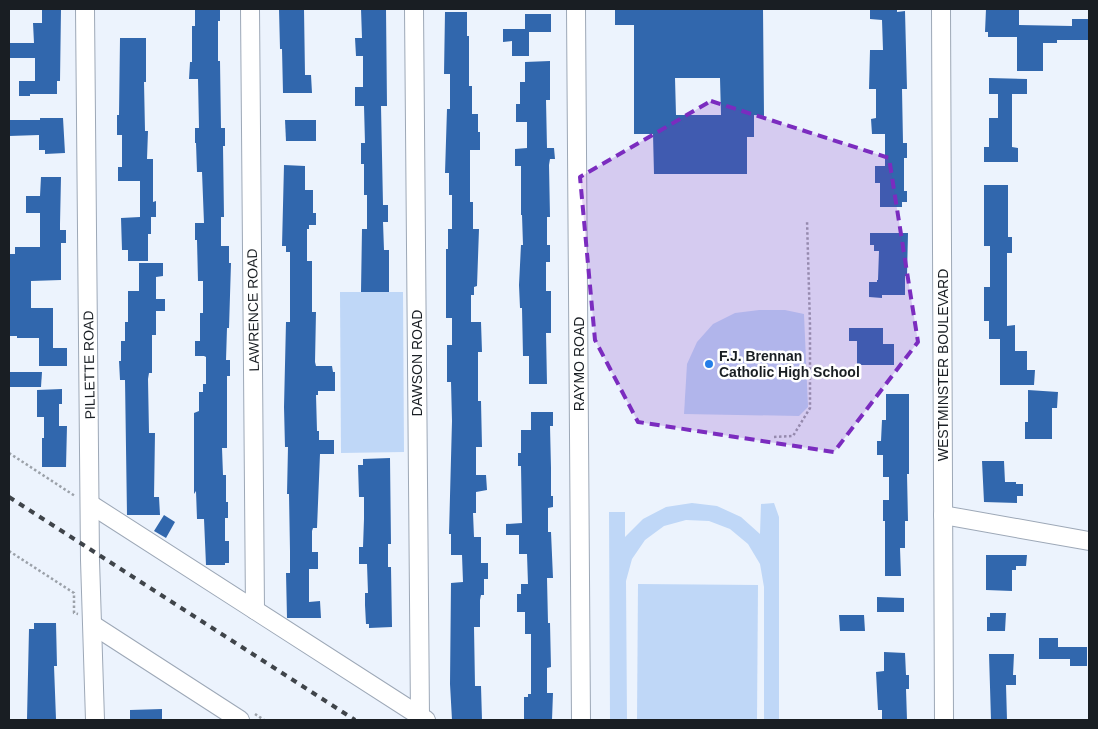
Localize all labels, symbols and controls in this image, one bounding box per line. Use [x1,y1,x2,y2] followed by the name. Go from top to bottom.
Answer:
[244,248,262,372] street label: LAWRENCE ROAD
[935,269,951,461] street label: WESTMINSTER BOULEVARD
[80,310,98,420] street label: PILLETTE ROAD
[409,310,425,416] street label: DAWSON ROAD
[571,317,587,411] street label: RAYMO ROAD
[719,348,860,380] place label: F.J. Brennan Catholic High School
[703,358,715,370] marker: F.J. Brennan Catholic High School

